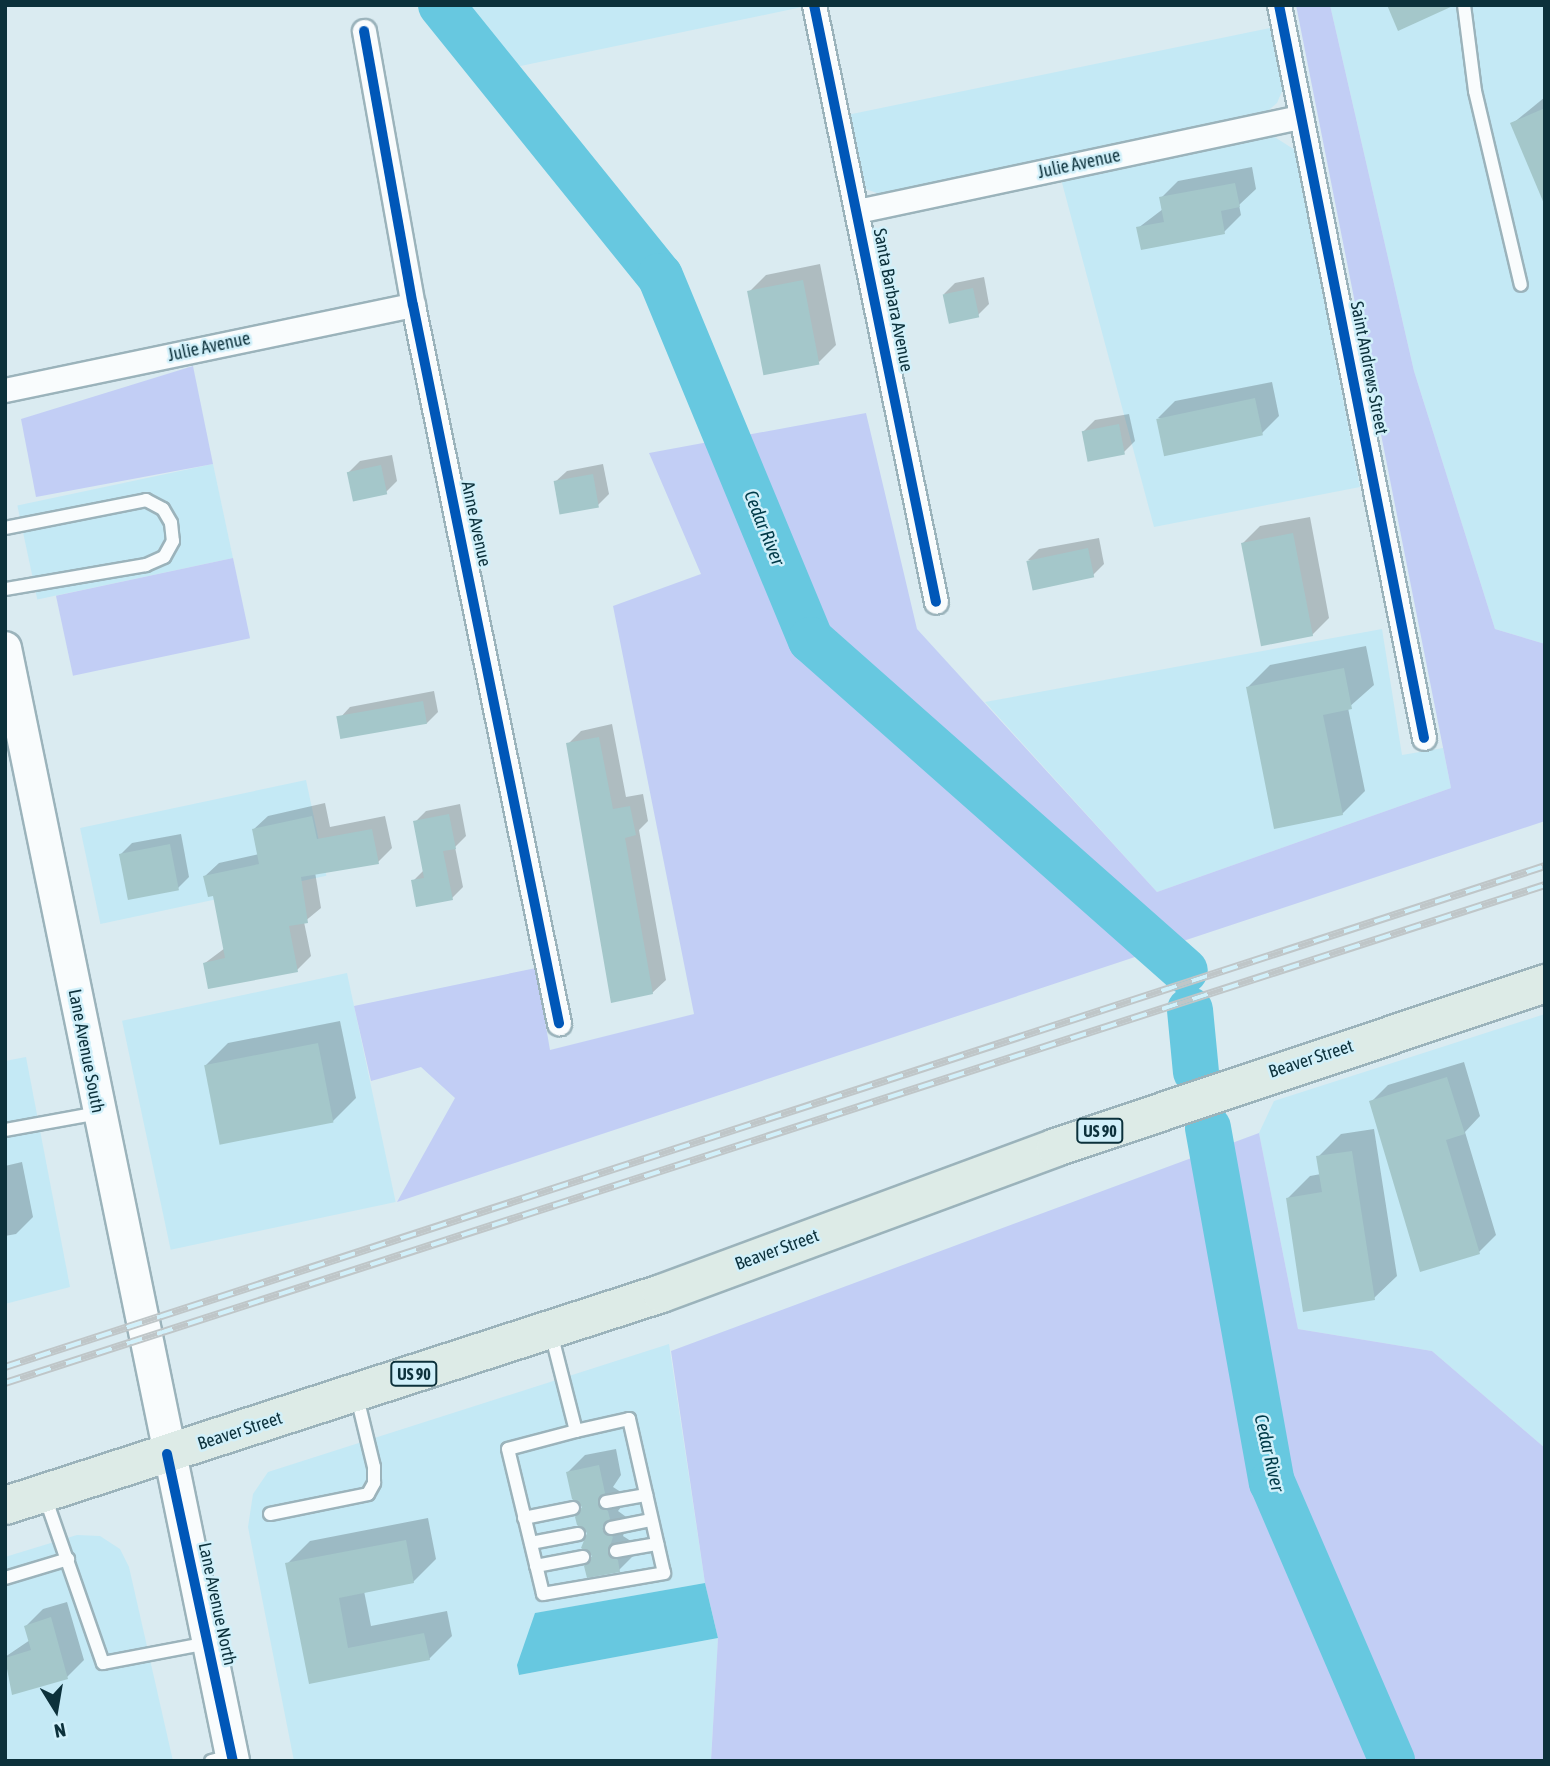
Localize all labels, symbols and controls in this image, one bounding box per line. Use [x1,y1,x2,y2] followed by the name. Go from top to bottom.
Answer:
[1036,145,1122,183] street label: Julie Avenue
[869,227,917,373] street label: Santa Barbara Avenue
[1346,300,1392,436] street label: Saint Andrews Street
[166,328,252,366] street label: Julie Avenue
[456,479,496,569] street label: Anne Avenue
[739,487,789,569] water label: Cedar River
[63,987,109,1115] street label: Lane Avenue South
[1266,1035,1356,1083] street label: Beaver Street
[1076,1119,1124,1144] road number: US 90
[732,1225,822,1275] street label: Beaver Street
[390,1362,438,1386] road number: US 90
[195,1407,285,1455] street label: Beaver Street
[1249,1412,1289,1494] water label: Cedar River
[193,1541,241,1667] street label: Lane Avenue North
[21,1675,91,1745] north arrow
[52,1719,68,1742] text: N

